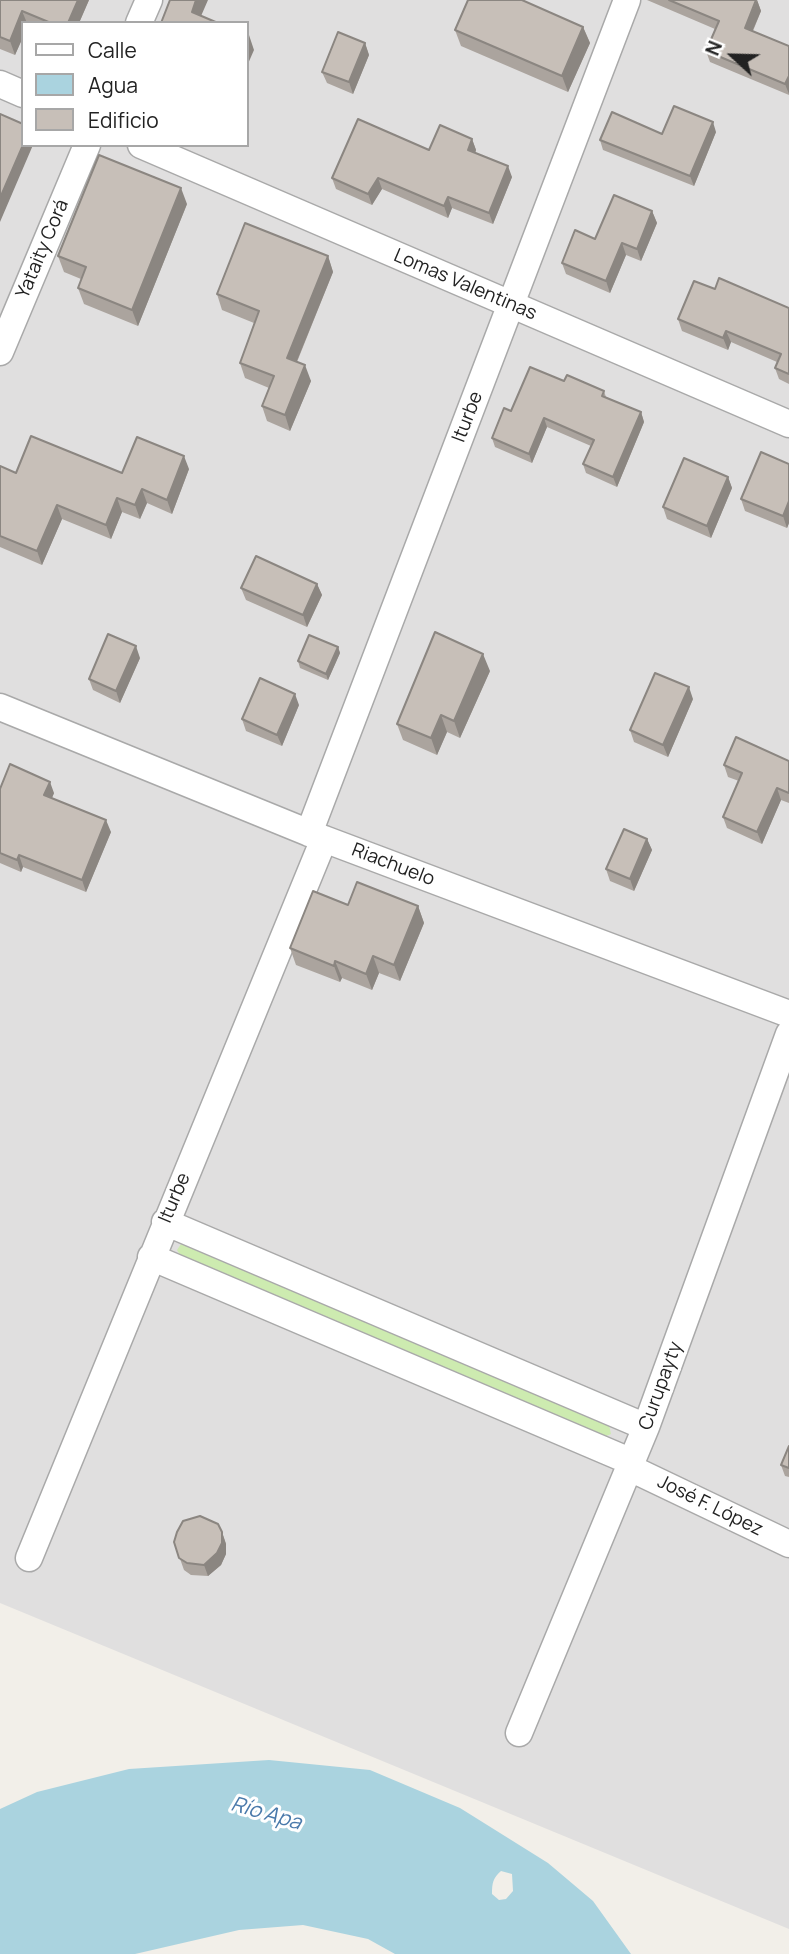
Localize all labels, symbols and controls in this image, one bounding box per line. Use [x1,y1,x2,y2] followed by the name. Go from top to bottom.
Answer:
[21,21,248,147] legend
[698,21,768,91] north arrow
[88,36,137,64] text: Calle
[699,37,728,59] text: N
[88,71,138,99] text: Agua
[88,106,159,134] text: Edificio
[12,196,74,302] street label: Yataity Corá
[390,245,540,325] street label: Lomas Valentinas
[448,388,488,446] street label: Iturbe
[348,839,438,891] street label: Riachuelo
[154,1169,196,1227] street label: Iturbe
[634,1339,688,1433] street label: Curupayty
[654,1471,766,1541] street label: José F. López
[228,1792,304,1836] water label: Río Apa

